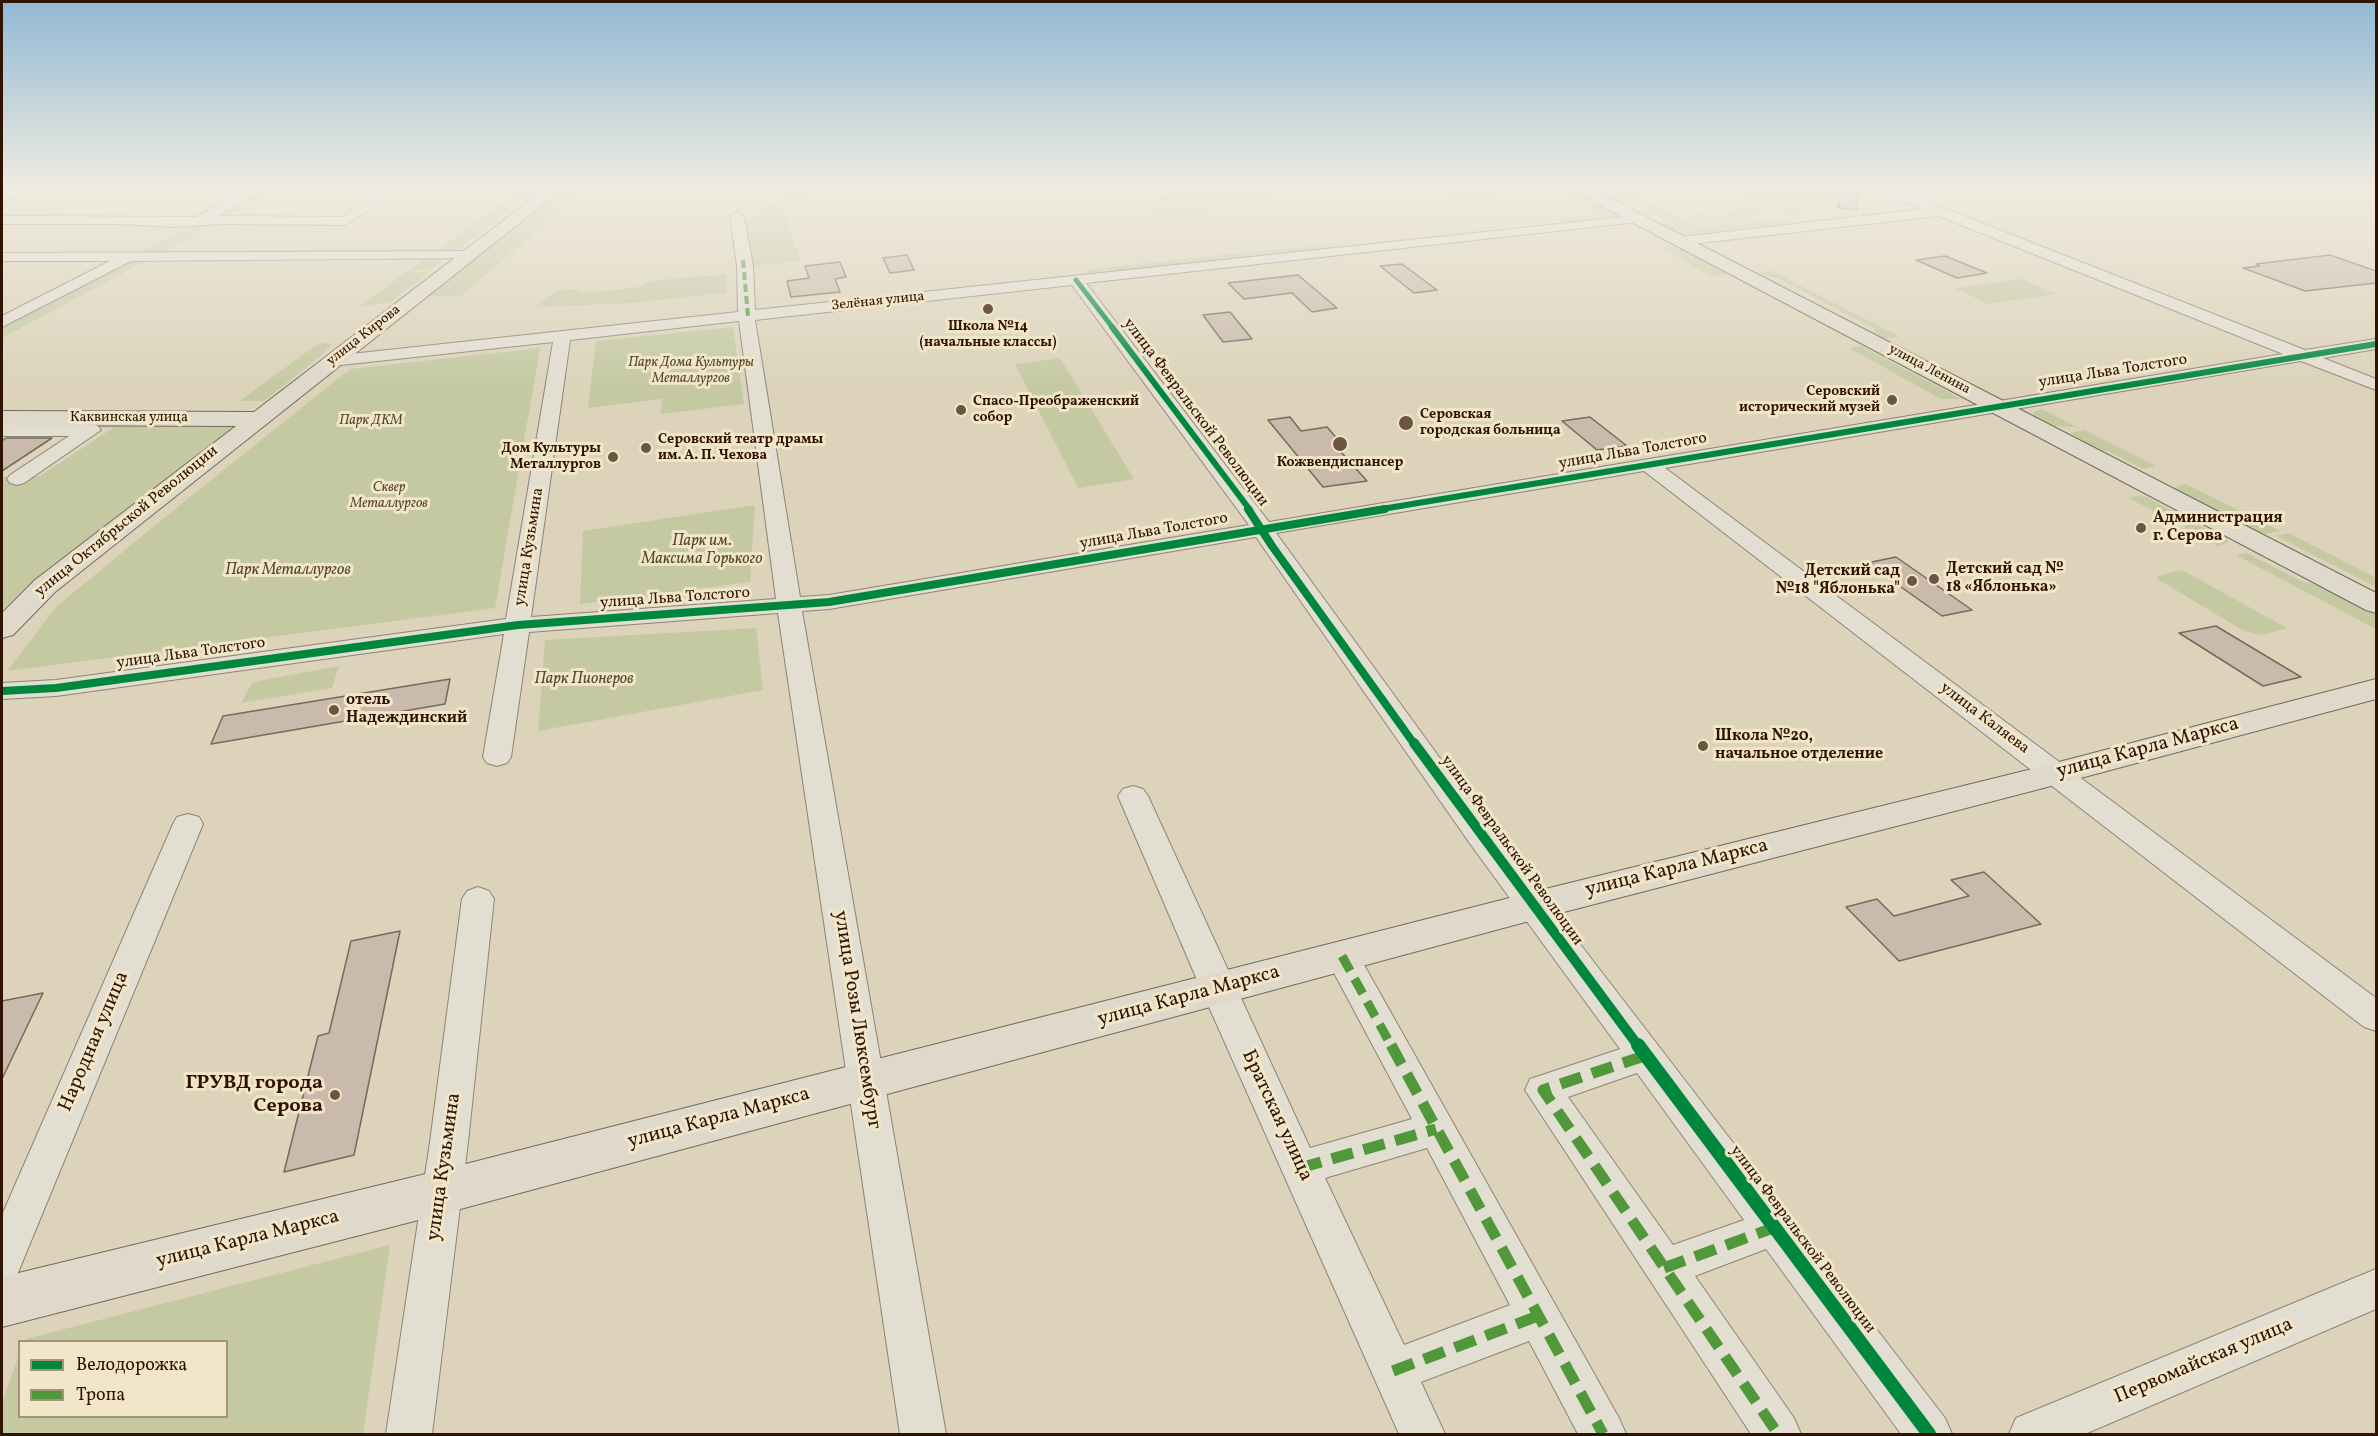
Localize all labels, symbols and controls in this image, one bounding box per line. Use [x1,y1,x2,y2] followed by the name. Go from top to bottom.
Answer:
[831,289,925,315] street label: Зелёная улица
[324,302,404,370] street label: улица Кирова
[981,302,995,316] marker: Школа №14 (начальные классы)
[1118,315,1272,511] street label: улица Февральской Революции
[920,319,1056,352] place label: Школа №14 (начальные классы)
[1885,341,1973,399] street label: улица Ленина
[2037,351,2189,393] street label: улица Льва Толстого
[628,355,754,388] park label: Парк Дома Культуры Металлургов
[1739,384,1880,416] place label: Серовский исторический музей
[1885,393,1899,407] marker: Серовский исторический музей
[973,394,1139,426] place label: Спасо-Преображенский собор
[954,403,968,417] marker: Спасо-Преображенский собор
[1420,407,1561,440] place label: Серовская городская больница
[70,410,188,426] street label: Каквинская улица
[339,413,403,429] park label: Парк ДКМ
[1397,414,1415,432] marker: Серовская городская больница
[1557,430,1709,474] street label: улица Льва Толстого
[658,432,823,464] place label: Серовский театр драмы им. А. П. Чехова
[1331,435,1349,453] marker: Кожвендиспансер
[501,441,601,473] place label: Дом Культуры Металлургов
[639,441,653,455] marker: Серовский театр драмы им. А. П. Чехова
[32,442,222,602] street label: улица Октябрьской Революции
[606,450,620,464] marker: Дом Культуры Металлургов
[1277,455,1403,471] place label: Кожвендиспансер
[350,480,428,512] park label: Сквер Металлургов
[511,486,549,608] street label: улица Кузьмина
[2153,509,2283,547] place label: Администрация г. Серова
[1078,510,1230,554] street label: улица Льва Толстого
[2134,521,2148,535] marker: Администрация г. Серова
[641,532,763,570] park label: Парк им. Максима Горького
[1946,560,2064,598] place label: Детский сад № 18 «Яблонька»
[225,561,351,581] park label: Парк Металлургов
[1776,562,1900,600] place label: Детский сад №18 "Яблонька"
[1927,572,1941,586] marker: Детский сад № 18 «Яблонька»
[1905,574,1919,588] marker: Детский сад №18 "Яблонька"
[599,584,751,614] street label: улица Льва Толстого
[115,634,267,674] street label: улица Льва Толстого
[534,670,634,690] park label: Парк Пионеров
[1935,679,2033,759] street label: улица Каляева
[346,691,467,729] place label: отель Надеждинский
[327,703,341,717] marker: отель Надеждинский
[2054,713,2242,785] street label: улица Карла Маркса
[1715,727,1883,765] place label: Школа №20, начальное отделение
[1696,739,1710,753] marker: Школа №20, начальное отделение
[1436,752,1586,950] street label: улица Февральской Революции
[1583,835,1771,903] street label: улица Карла Маркса
[827,909,885,1131] street label: улица Розы Люксембург
[1095,961,1283,1033] street label: улица Карла Маркса
[55,968,135,1116] street label: Народная улица
[1235,1046,1317,1186] street label: Братская улица
[185,1072,323,1119] place label: ГРУВД города Серова
[625,1083,813,1155] street label: улица Карла Маркса
[328,1088,342,1102] marker: ГРУВД города Серова
[423,1091,467,1243] street label: улица Кузьмина
[1725,1142,1879,1338] street label: улица Февральской Революции
[154,1206,342,1274] street label: улица Карла Маркса
[2111,1313,2297,1411] street label: Первомайская улица
[18,1340,228,1418] legend
[76,1353,187,1378] text: Велодорожка
[76,1383,125,1408] text: Тропа

